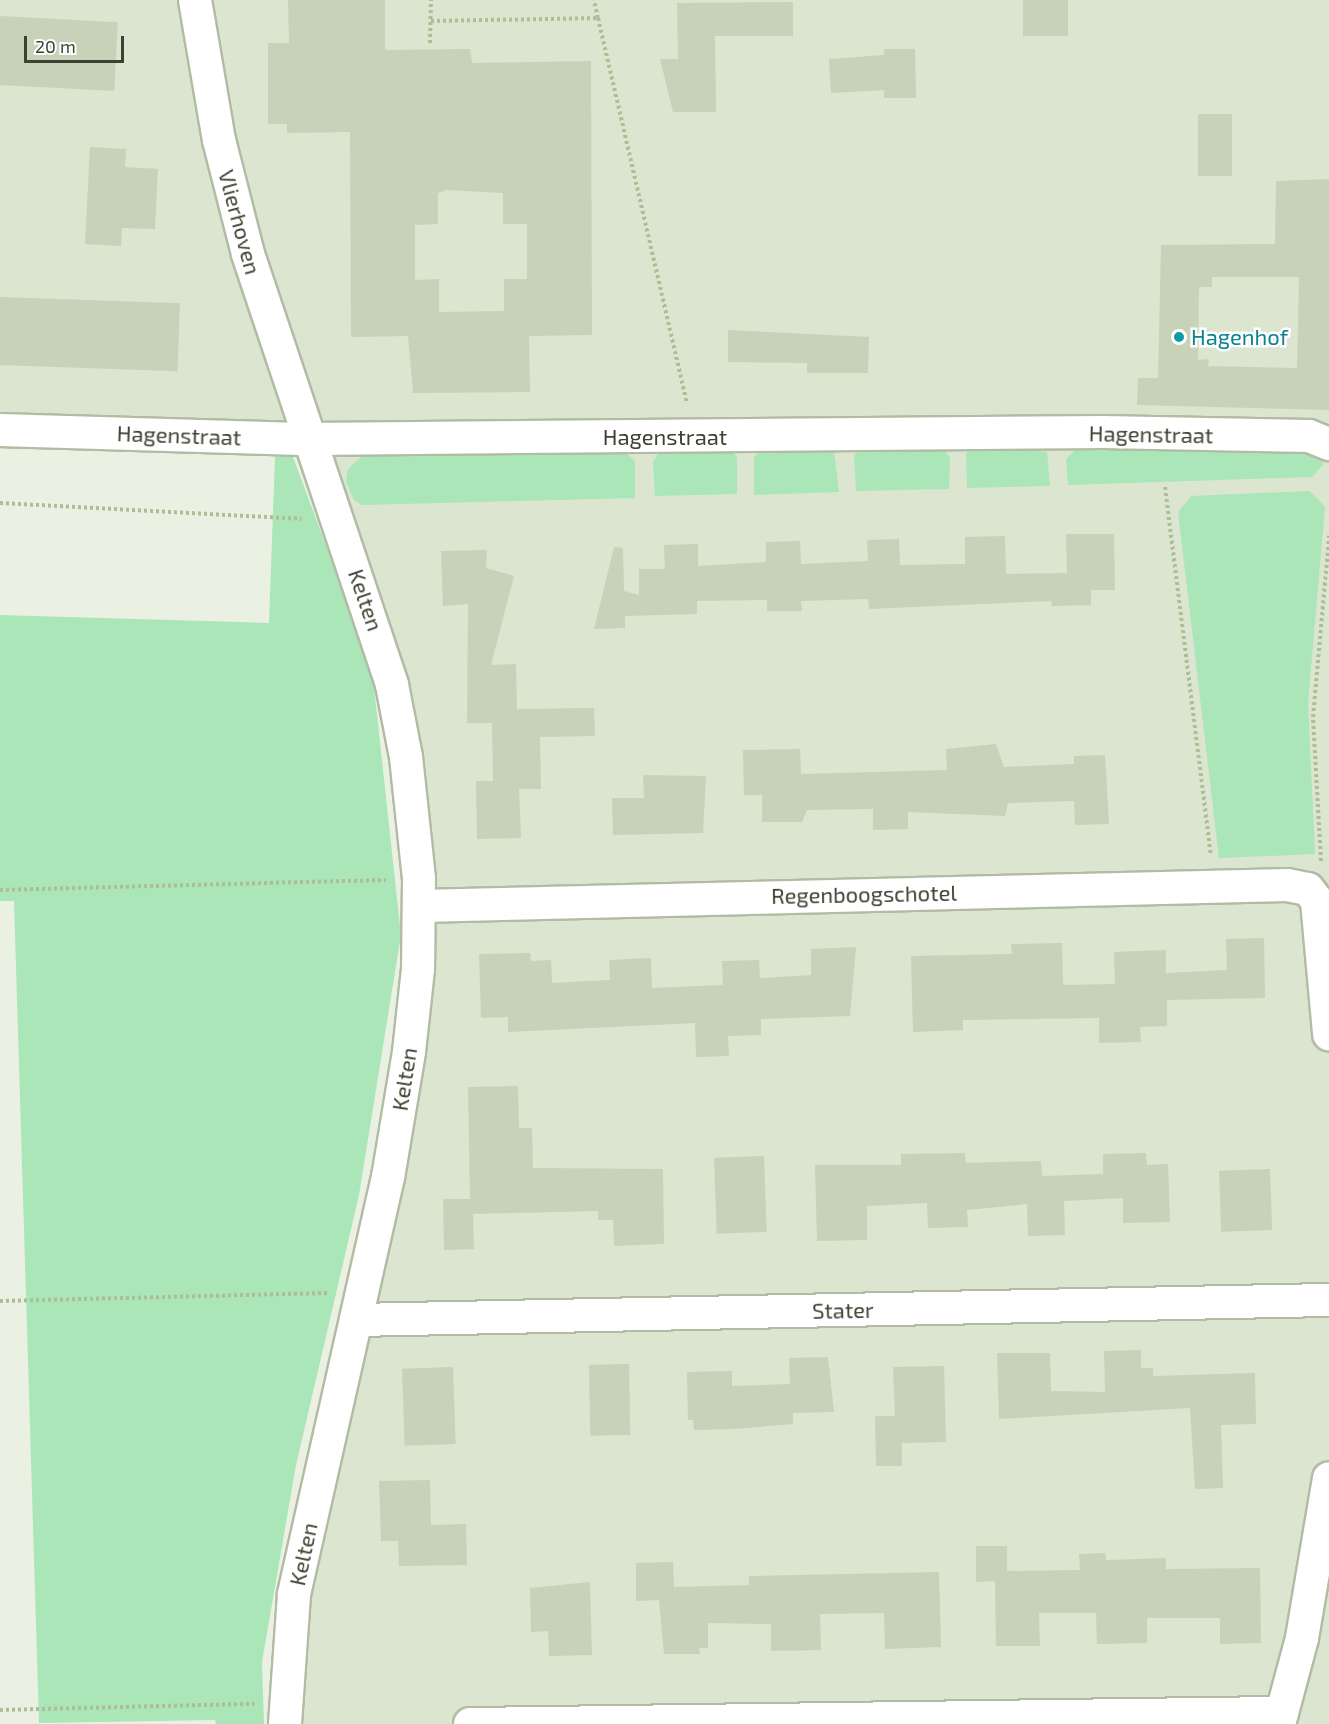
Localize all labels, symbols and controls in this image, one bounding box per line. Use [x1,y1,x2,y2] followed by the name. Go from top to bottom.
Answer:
[27,24,128,62] scale bar
[35,35,76,57] text: 20 m
[213,167,267,277] street label: Vlierhoven
[1191,324,1288,350] place label: Hagenhof
[1172,330,1186,344] marker: Hagenhof
[116,420,242,450] street label: Hagenstraat
[1089,420,1213,448] street label: Hagenstraat
[603,424,727,450] street label: Hagenstraat
[343,565,389,635] street label: Kelten
[771,879,957,909] street label: Regenboogschotel
[386,1045,422,1113] street label: Kelten
[812,1296,874,1324] street label: Stater
[283,1520,323,1588] street label: Kelten

